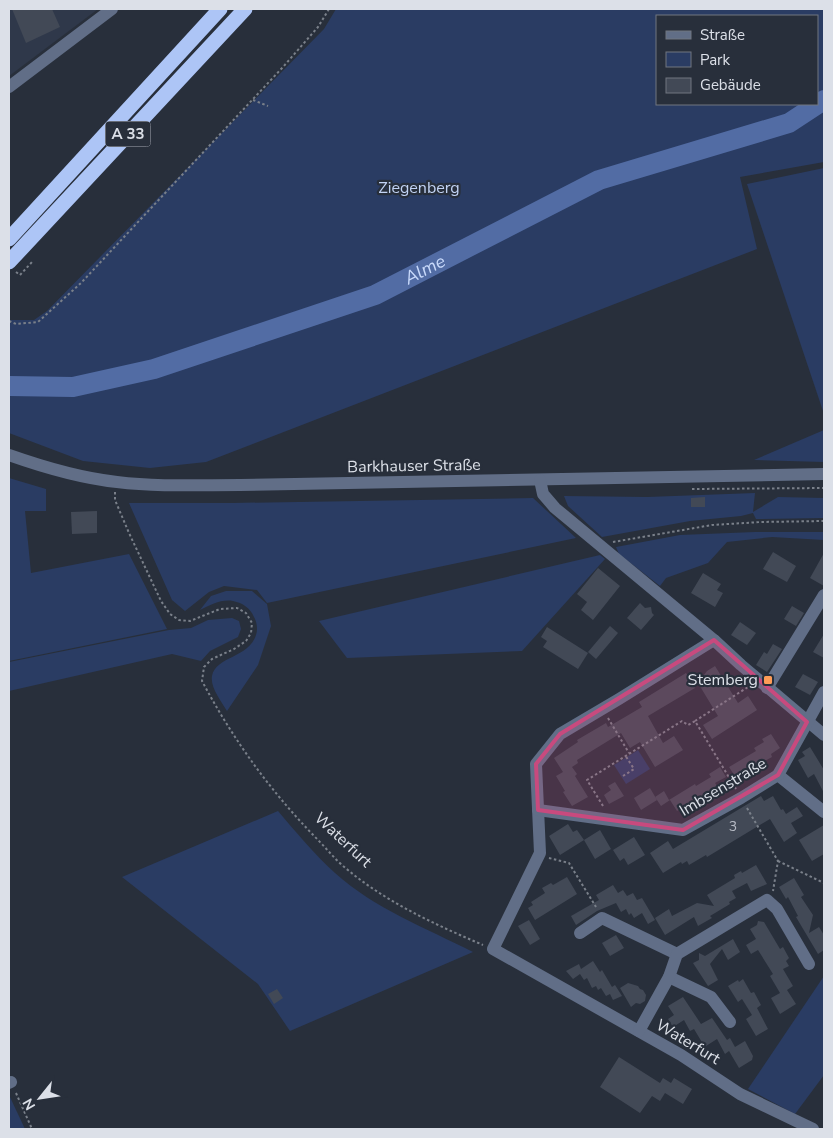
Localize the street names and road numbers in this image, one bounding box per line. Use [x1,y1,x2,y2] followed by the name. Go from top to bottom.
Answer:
[106,122,150,146] road number: A 33
[347,454,481,478] street label: Barkhauser Straße
[675,752,771,822] street label: Imbsenstraße
[309,808,377,873] street label: Waterfurt
[652,1014,725,1070] street label: Waterfurt

